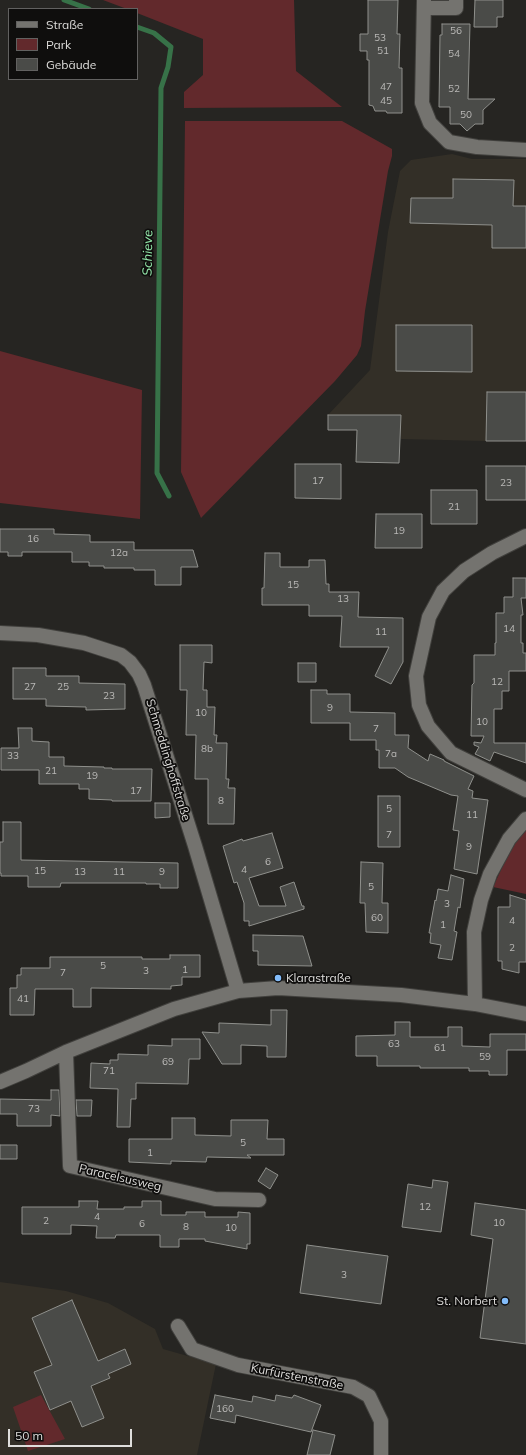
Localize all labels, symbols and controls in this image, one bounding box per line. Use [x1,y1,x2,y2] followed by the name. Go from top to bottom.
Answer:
[8,8,138,80] legend
[46,17,83,32] text: Straße
[450,25,462,37] house number: 56
[374,32,386,44] house number: 53
[46,37,71,52] text: Park
[377,45,389,57] house number: 51
[448,48,460,60] house number: 54
[46,57,96,72] text: Gebäude
[380,81,392,93] house number: 47
[448,83,460,95] house number: 52
[380,95,392,107] house number: 45
[460,109,472,121] house number: 50
[140,230,156,276] water label: Schieve
[312,475,324,487] house number: 17
[500,477,512,489] house number: 23
[448,501,460,513] house number: 21
[393,525,405,537] house number: 19
[27,533,39,545] house number: 16
[110,547,128,559] house number: 12a
[287,579,299,591] house number: 15
[337,593,349,605] house number: 13
[503,623,515,635] house number: 14
[375,626,387,638] house number: 11
[491,676,503,688] house number: 12
[24,681,36,693] house number: 27
[57,681,69,693] house number: 25
[103,690,115,702] house number: 23
[143,697,193,823] street label: Schmeddinghoffstraße
[327,702,333,714] house number: 9
[195,707,207,719] house number: 10
[476,716,488,728] house number: 10
[373,723,379,735] house number: 7
[201,743,213,755] house number: 8b
[385,748,397,760] house number: 7a
[7,750,19,762] house number: 33
[45,765,57,777] house number: 21
[86,770,98,782] house number: 19
[130,785,142,797] house number: 17
[218,795,224,807] house number: 8
[386,803,392,815] house number: 5
[466,809,478,821] house number: 11
[386,829,392,841] house number: 7
[466,841,472,853] house number: 9
[265,856,271,868] house number: 6
[241,864,247,876] house number: 4
[34,865,46,877] house number: 15
[74,866,86,878] house number: 13
[113,866,125,878] house number: 11
[159,866,165,878] house number: 9
[368,881,374,893] house number: 5
[444,898,450,910] house number: 3
[371,912,383,924] house number: 60
[509,915,515,927] house number: 4
[440,919,446,931] house number: 1
[509,942,515,954] house number: 2
[100,960,106,972] house number: 5
[182,964,188,976] house number: 1
[143,965,149,977] house number: 3
[60,967,66,979] house number: 7
[286,971,351,985] place label: Klarastraße
[273,973,283,983] marker: Klarastraße
[17,993,29,1005] house number: 41
[388,1038,400,1050] house number: 63
[434,1042,446,1054] house number: 61
[479,1051,491,1063] house number: 59
[162,1056,174,1068] house number: 69
[103,1065,115,1077] house number: 71
[28,1103,40,1115] house number: 73
[240,1137,246,1149] house number: 5
[147,1147,153,1159] house number: 1
[77,1162,163,1194] street label: Paracelsusweg
[419,1201,431,1213] house number: 12
[94,1211,100,1223] house number: 4
[43,1215,49,1227] house number: 2
[493,1217,505,1229] house number: 10
[139,1218,145,1230] house number: 6
[183,1221,189,1233] house number: 8
[225,1222,237,1234] house number: 10
[341,1269,347,1281] house number: 3
[437,1294,497,1308] place label: St. Norbert
[500,1296,510,1306] marker: St. Norbert
[250,1361,344,1393] street label: Kurfürstenstraße
[216,1403,234,1415] house number: 160
[10,1421,134,1447] scale bar
[15,1428,43,1443] text: 50 m

